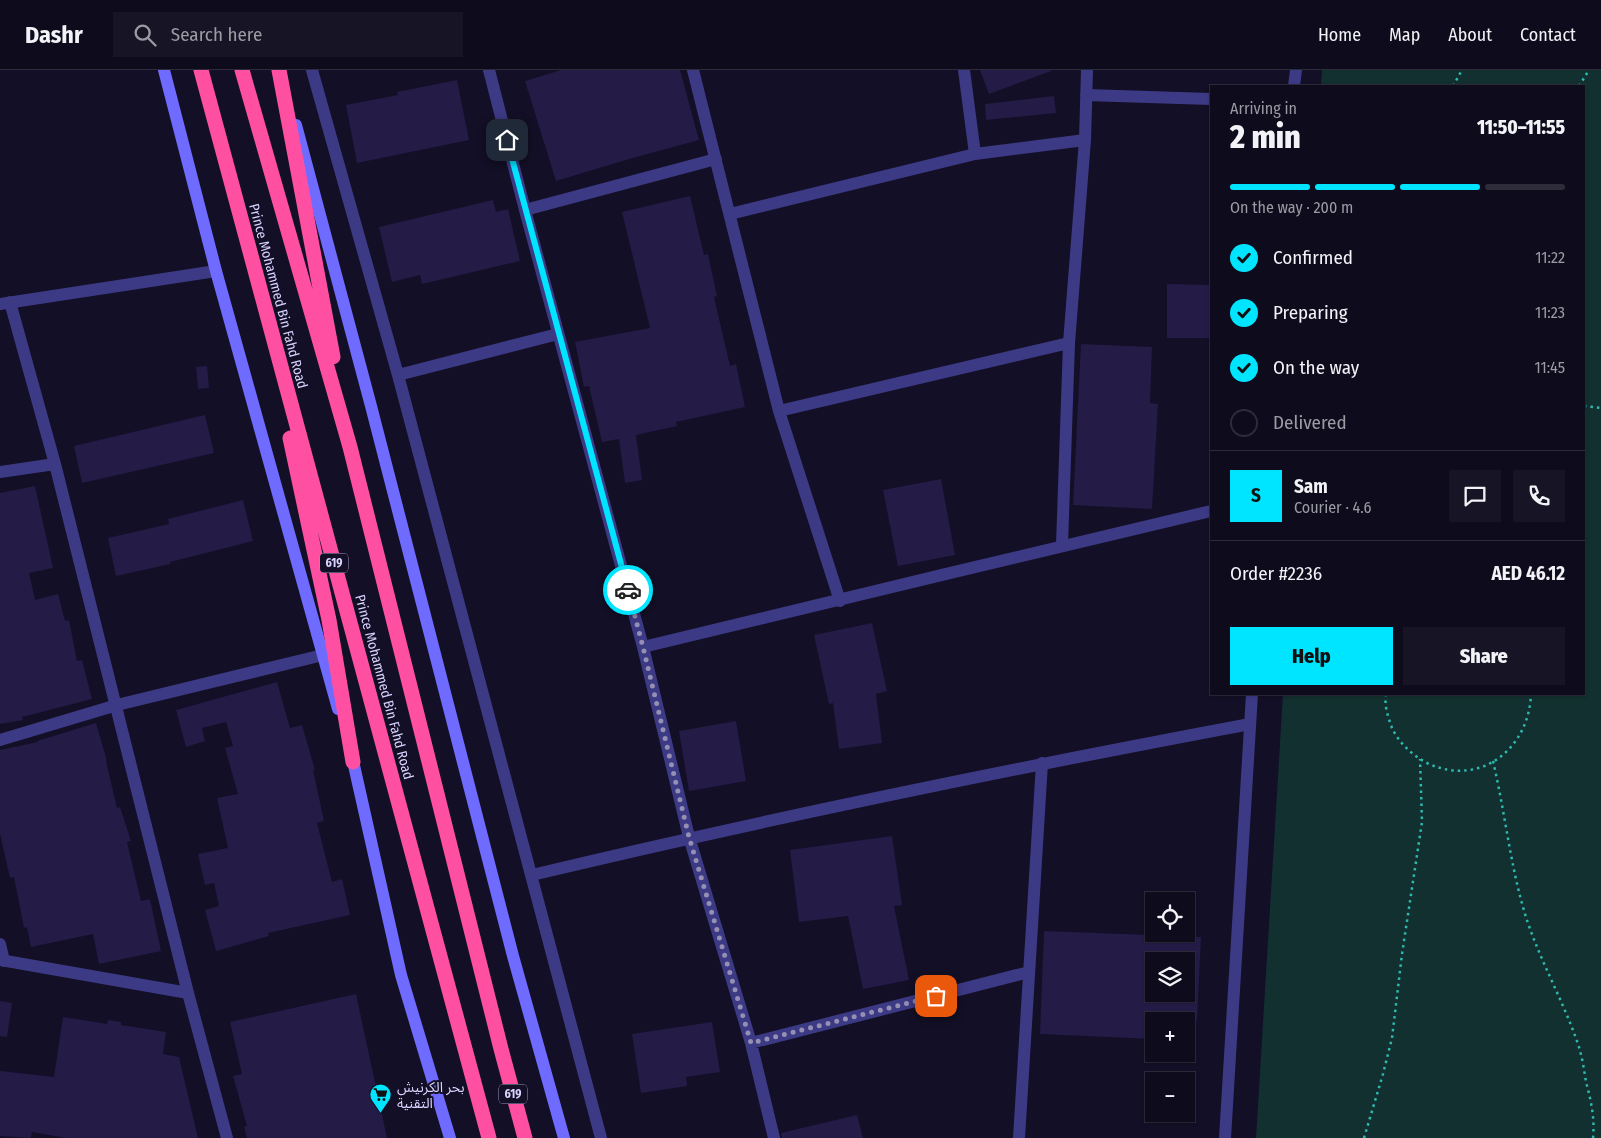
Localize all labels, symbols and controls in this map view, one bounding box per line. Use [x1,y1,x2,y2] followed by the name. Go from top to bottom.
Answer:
[113,12,463,57] search box
[25,21,83,49] text: Dashr
[131,21,159,49] icon: search
[171,23,262,46] text: Search here
[1318,24,1361,46] text: Home
[1389,24,1420,46] text: Map
[1448,24,1492,46] text: About
[1520,24,1576,46] text: Contact
[1230,99,1297,118] text: Arriving in
[1477,116,1565,139] text: 11:50–11:55
[1230,118,1301,156] text: 2 min
[486,119,528,161] pin
[493,126,521,154] icon: home
[1230,198,1353,217] text: On the way · 200 m
[245,202,311,390] street label: Prince Mohammed Bin Fahd Road
[1230,244,1258,272] icon: check
[1273,246,1353,269] text: Confirmed
[1535,248,1565,267] text: 11:22
[1230,299,1258,327] icon: check
[1273,301,1348,324] text: Preparing
[1535,303,1565,322] text: 11:23
[1230,354,1258,382] icon: check
[1273,356,1359,379] text: On the way
[1535,358,1565,377] text: 11:45
[1273,411,1347,434] text: Delivered
[1449,470,1501,522] button: chat
[1513,470,1565,522] button: phone
[1294,475,1328,498] text: Sam
[1251,484,1261,507] text: S
[1294,498,1372,517] text: Courier · 4.6
[320,553,348,572] road number: 619
[1230,562,1322,585] text: Order #2236
[1491,562,1565,585] text: AED 46.12
[603,565,653,615] courier
[614,576,642,604] icon: car
[351,593,417,781] street label: Prince Mohammed Bin Fahd Road
[1230,627,1393,685] button: Help
[1403,627,1565,685] button: Share
[1145,892,1195,1122] map controls
[1145,892,1195,942] button: locate
[1145,952,1195,1002] button: layers
[915,975,957,1017] pin
[922,982,950,1010] icon: bag
[1145,1012,1195,1062] button: +
[1145,1072,1195,1122] button: −
[397,1079,465,1112] place label: بحر الكرنيش التقنية
[369,1083,393,1114] supermarket icon: بحر الكرنيش التقنية
[499,1084,527,1104] road number: 619

